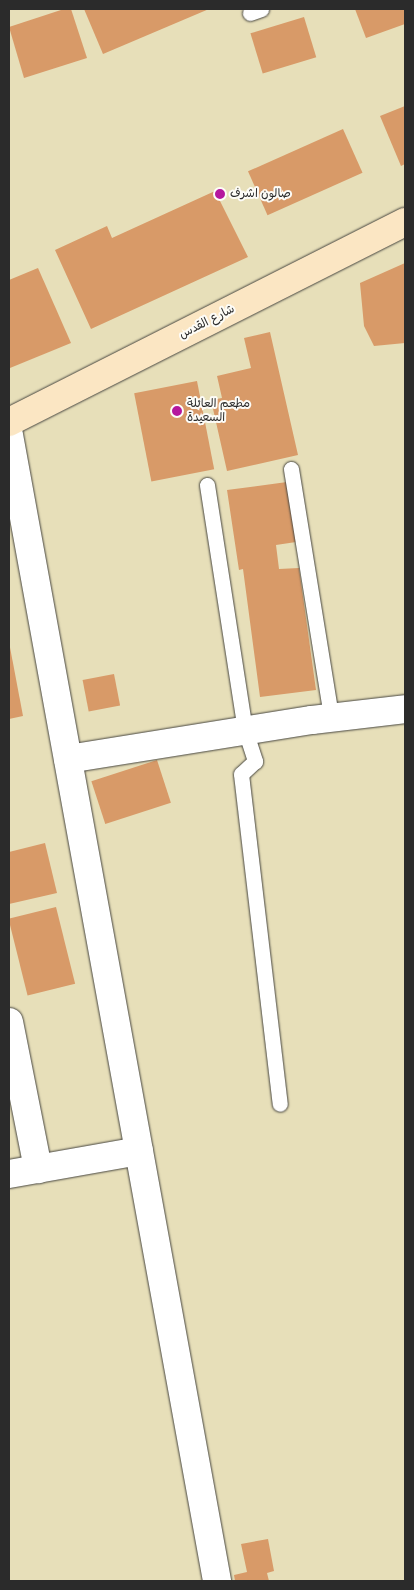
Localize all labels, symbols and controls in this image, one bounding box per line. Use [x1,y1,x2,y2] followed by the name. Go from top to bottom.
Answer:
[230,187,291,201] place label: صالون اشرف
[214,188,226,200] marker: صالون اشرف
[177,302,237,342] street label: شارع القدس
[187,397,250,425] place label: مطعم العائلة السعيدة
[171,405,183,417] marker: مطعم العائلة السعيدة

